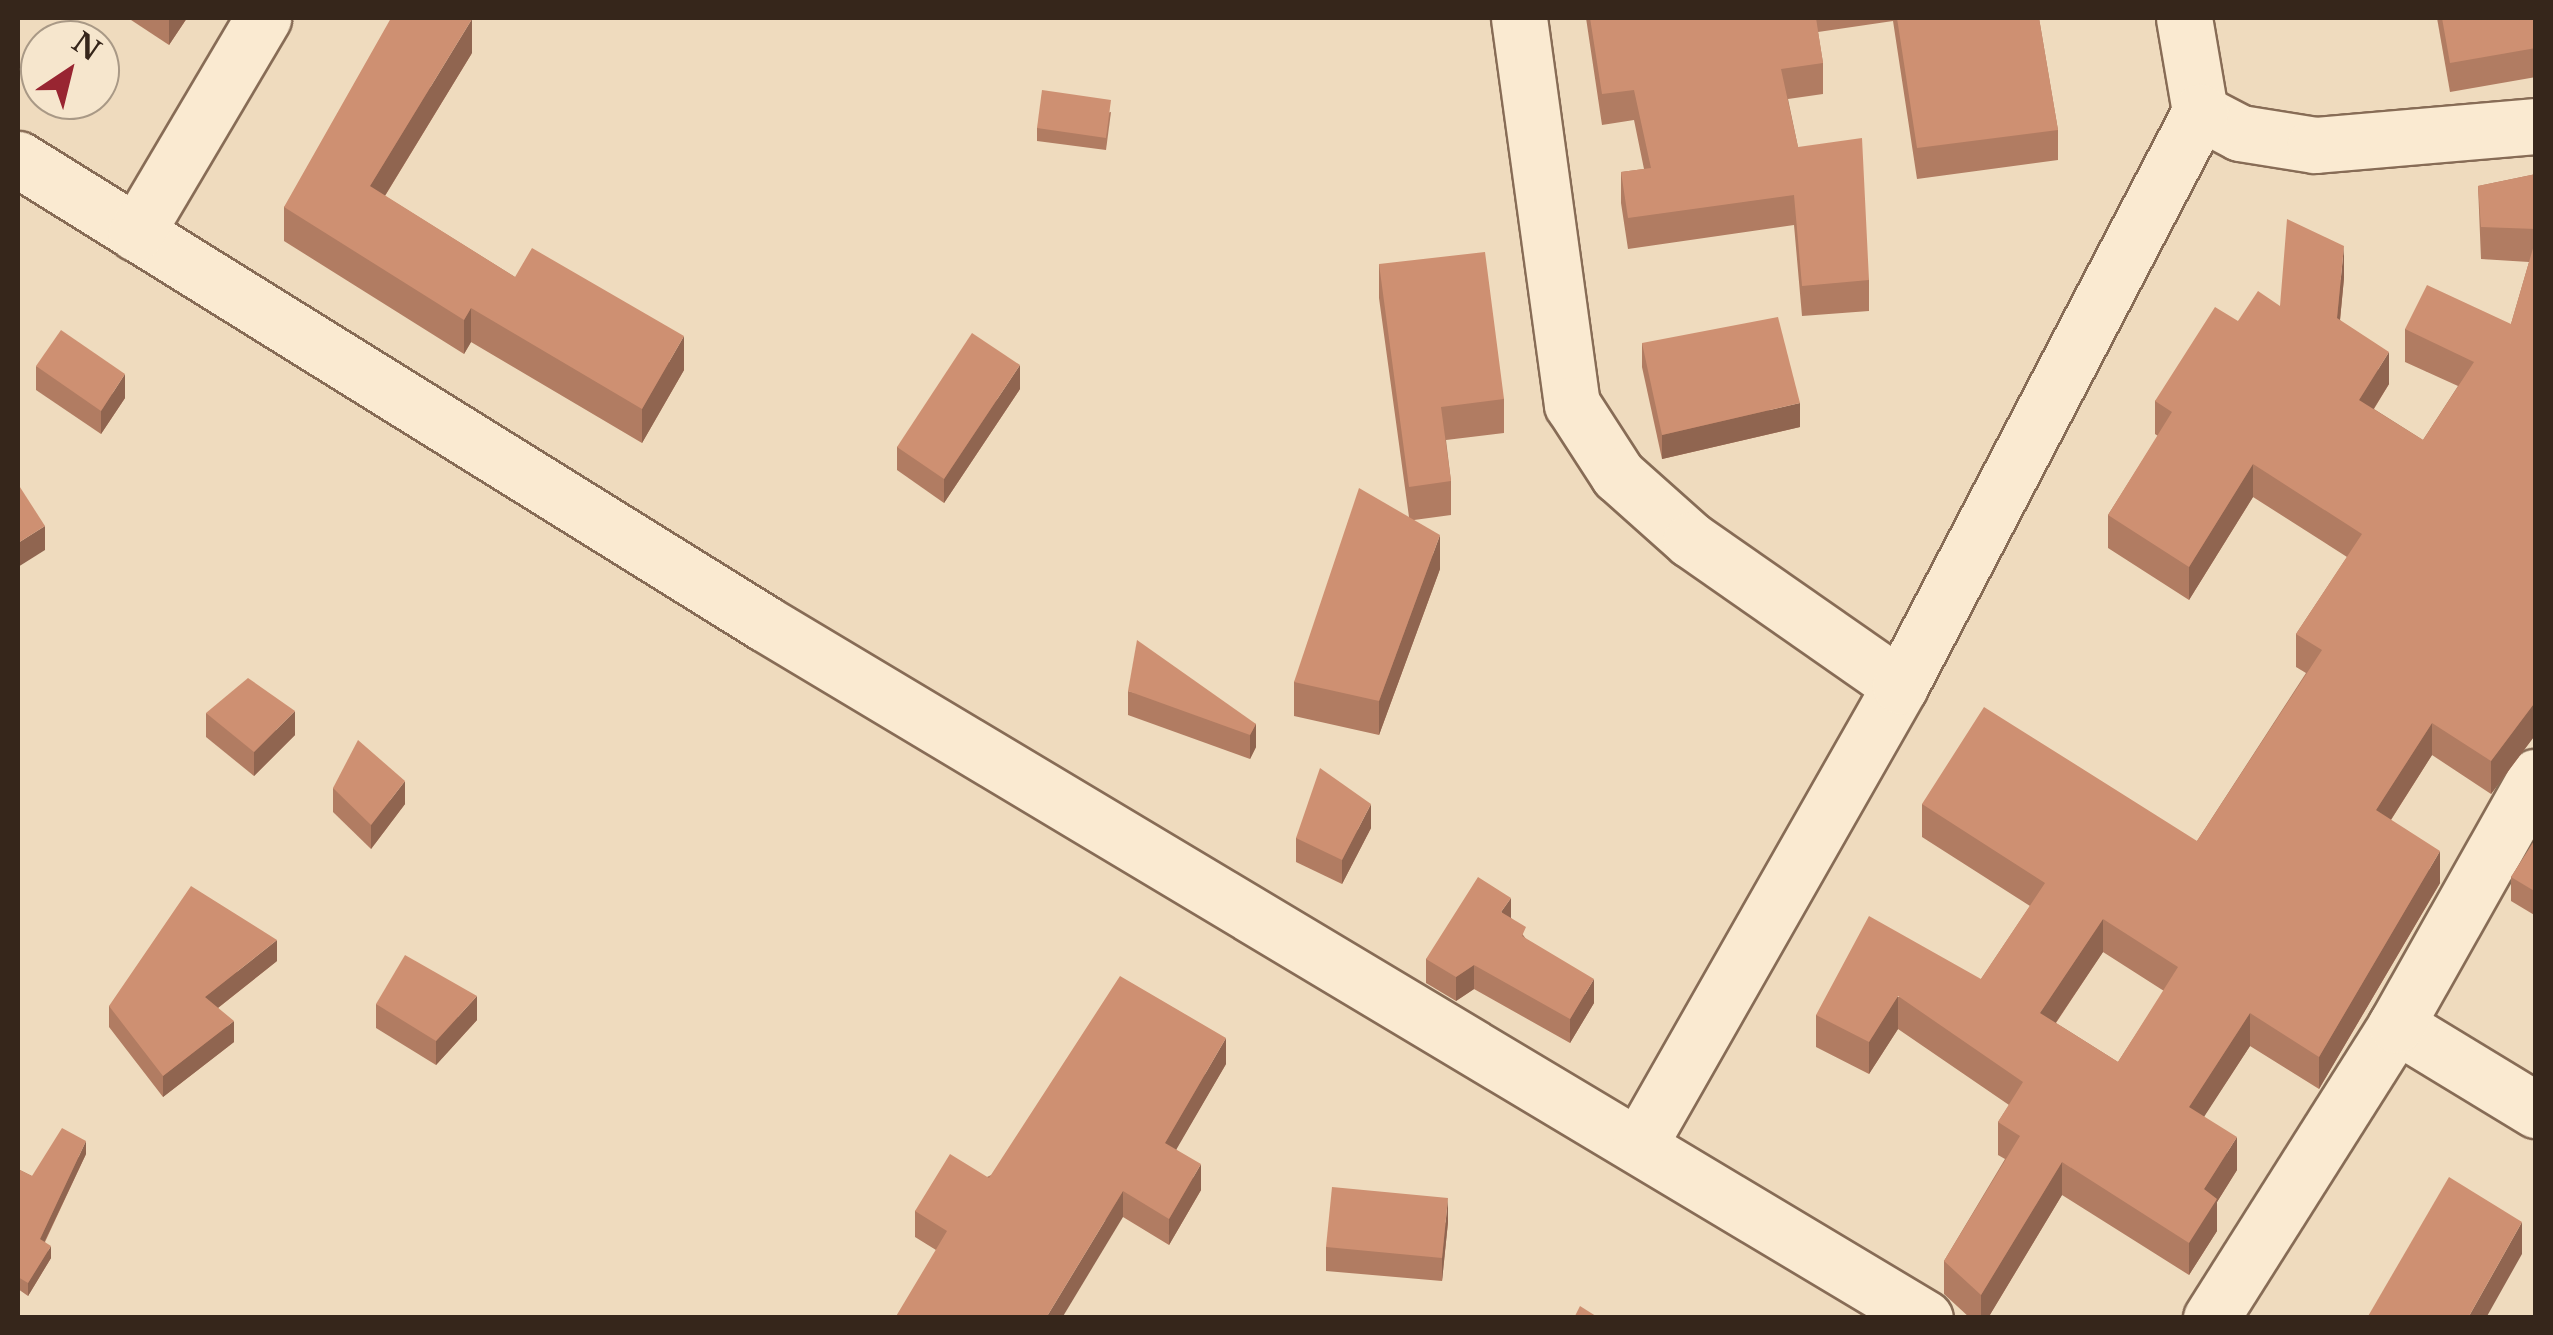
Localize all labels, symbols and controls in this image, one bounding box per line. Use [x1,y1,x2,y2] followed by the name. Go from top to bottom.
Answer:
[20,20,120,120] north arrow
[66,25,107,69] text: N

